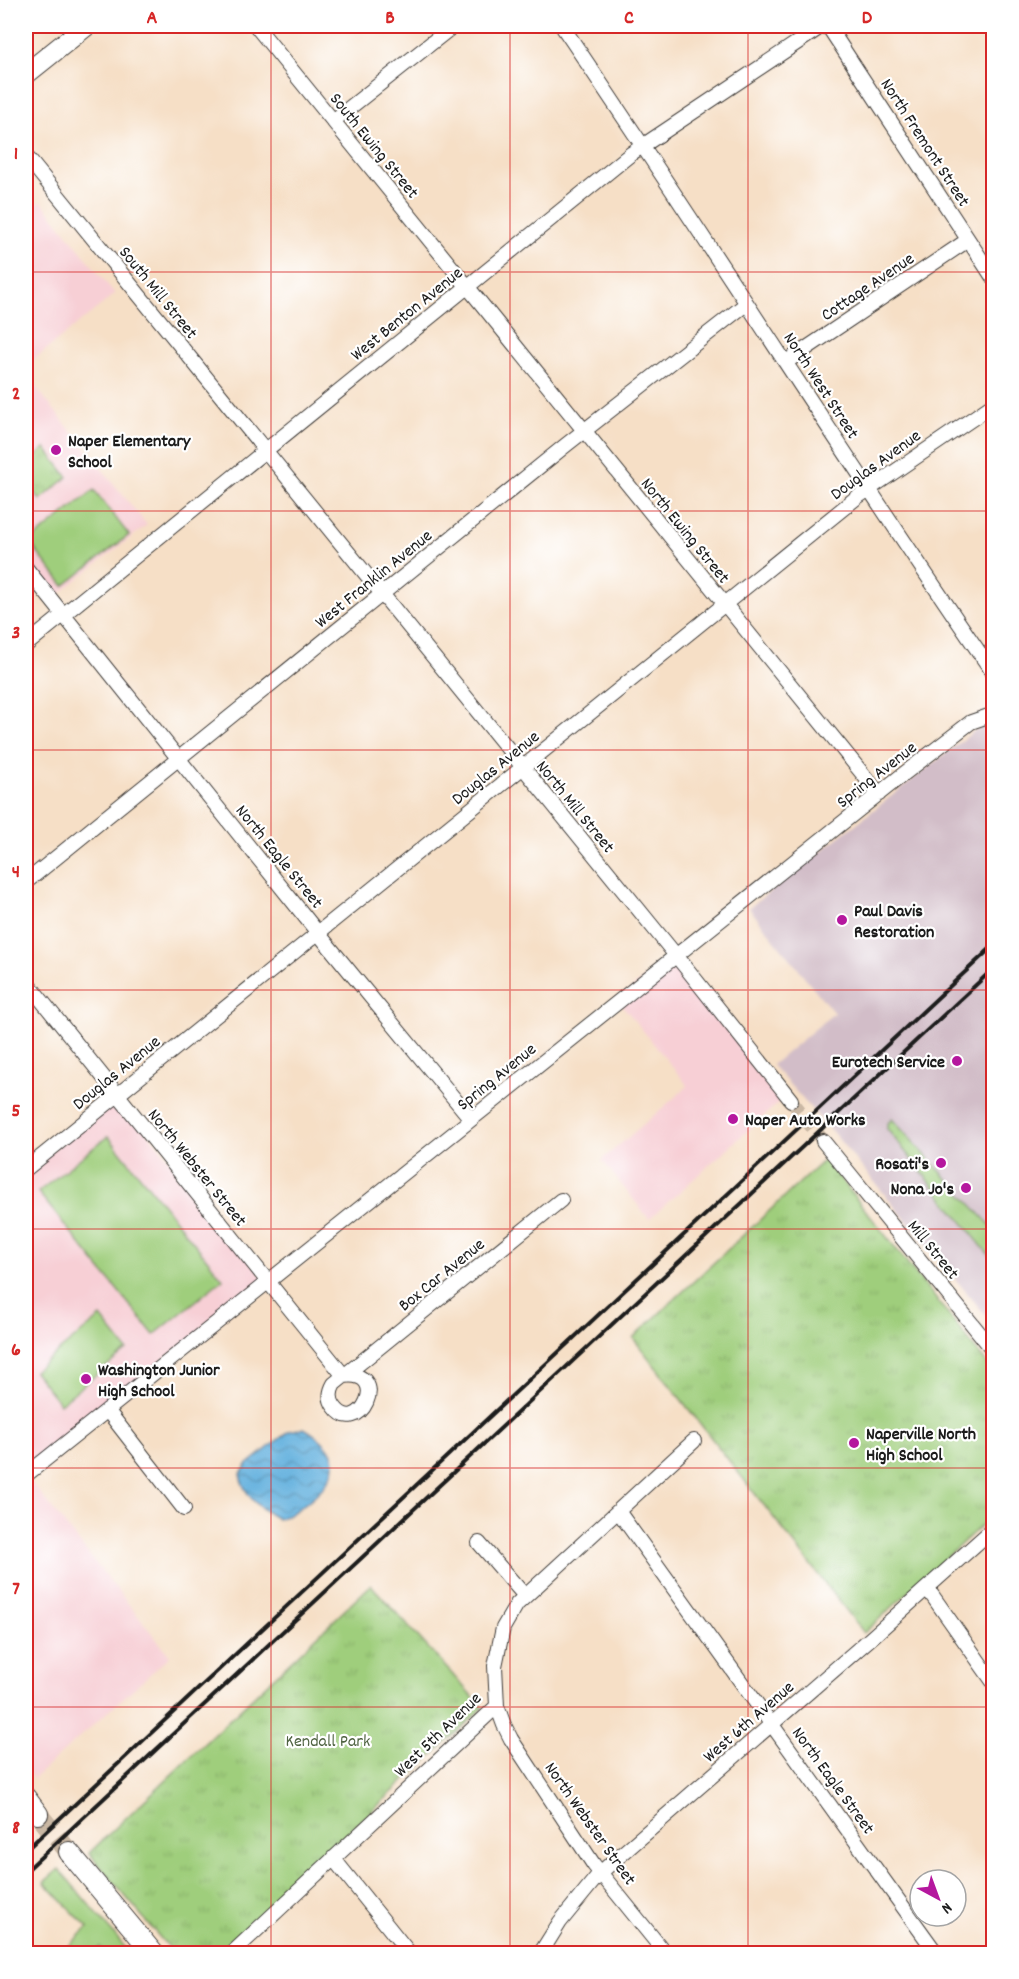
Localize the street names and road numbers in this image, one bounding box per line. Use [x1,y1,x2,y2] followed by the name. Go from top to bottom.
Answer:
[873,74,975,213] street label: North Fremont Street
[322,88,424,205] street label: South Ewing Street
[112,242,203,346] street label: South Mill Street
[817,248,920,329] street label: Cottage Avenue
[346,262,469,368] street label: West Benton Avenue
[776,328,864,445] street label: North West Street
[826,425,927,507] street label: Douglas Avenue
[634,473,735,590] street label: North Ewing Street
[310,525,439,635] street label: West Franklin Avenue
[447,726,546,812] street label: Douglas Avenue
[832,737,923,815] street label: Spring Avenue
[529,756,620,860] street label: North Mill Street
[228,800,328,915] street label: North Eagle Street
[68,1031,167,1117] street label: Douglas Avenue
[452,1038,543,1118] street label: Spring Avenue
[141,1104,252,1233] street label: North Webster Street
[900,1215,964,1286] street label: Mill Street
[394,1233,491,1319] street label: Box Car Avenue
[699,1676,801,1770] street label: West 6th Avenue
[389,1687,488,1784] street label: West 5th Avenue
[784,1723,880,1841] street label: North Eagle Street
[537,1758,641,1891] street label: North Webster Street

